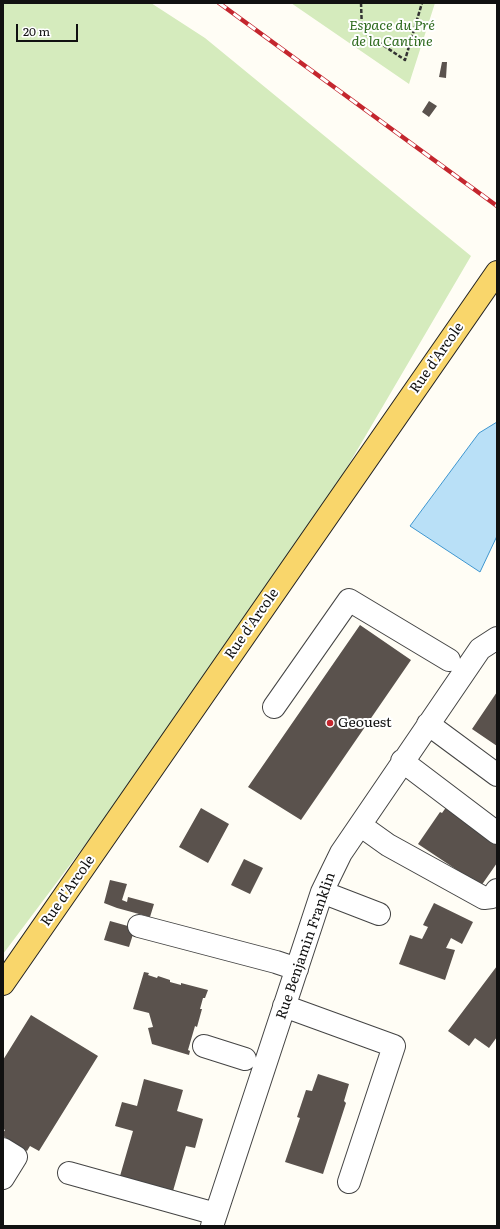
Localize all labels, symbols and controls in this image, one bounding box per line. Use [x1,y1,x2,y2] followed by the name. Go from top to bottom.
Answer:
[18,16,80,42] scale bar
[349,18,435,50] park label: Espace du Pré de la Cantine
[23,22,50,40] text: 20 m
[407,319,467,397] street label: Rue d'Arcole
[222,585,282,663] street label: Rue d'Arcole
[338,715,392,731] place label: Geouest
[325,718,335,728] marker: Geouest
[38,852,98,930] street label: Rue d'Arcole
[273,870,339,1022] street label: Rue Benjamin Franklin

